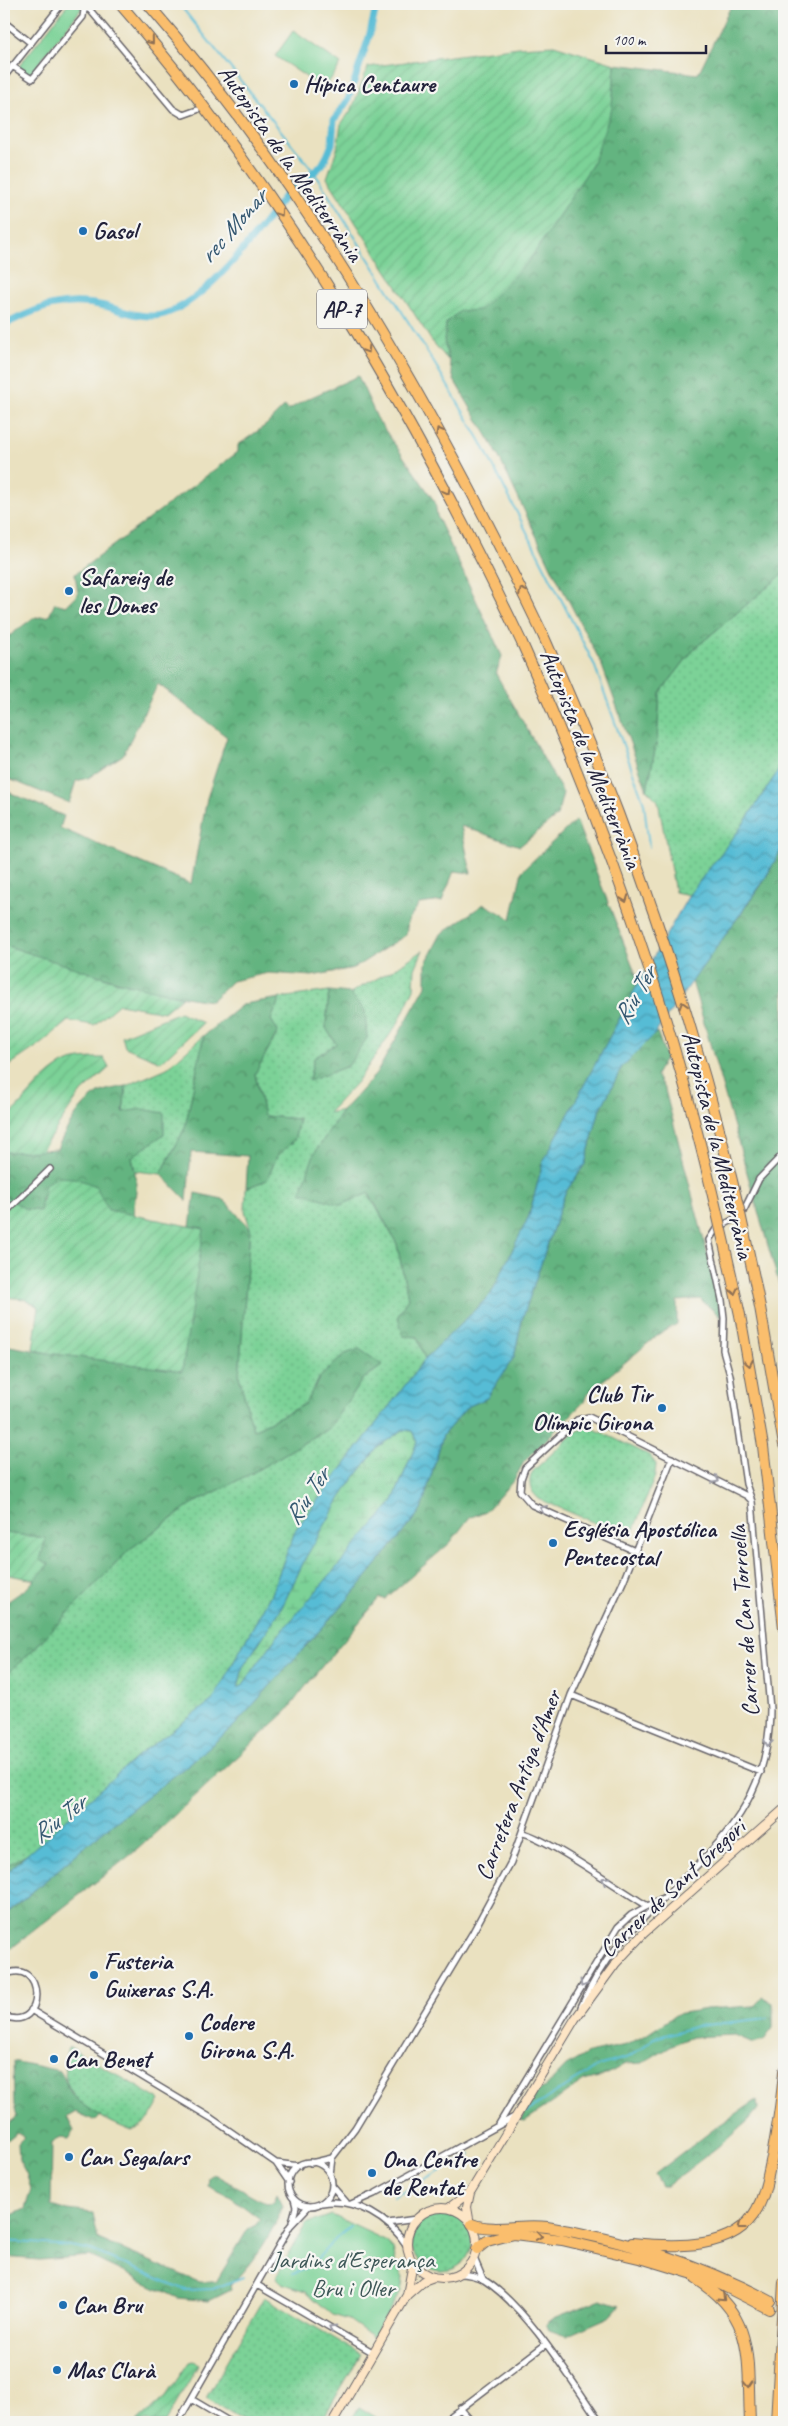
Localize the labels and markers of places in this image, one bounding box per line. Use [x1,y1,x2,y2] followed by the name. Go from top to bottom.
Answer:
[304,69,437,99] place label: Hípica Centaure
[288,78,300,90] marker: Hípica Centaure
[93,216,142,246] place label: Gasol
[77,225,89,237] marker: Gasol
[79,562,174,620] place label: Safareig de les Dones
[63,585,75,597] marker: Safareig de les Dones
[533,1379,654,1437] place label: Club Tir Olímpic Girona
[656,1402,668,1414] marker: Club Tir Olímpic Girona
[563,1514,718,1572] place label: Església Apostólica Pentecostal
[547,1537,559,1549] marker: Església Apostólica Pentecostal
[104,1946,214,2004] place label: Fusteria Guixeras S.A.
[88,1969,100,1981] marker: Fusteria Guixeras S.A.
[199,2007,295,2065] place label: Codere Girona S.A.
[183,2030,195,2042] marker: Codere Girona S.A.
[64,2044,155,2074] place label: Can Benet
[48,2053,60,2065] marker: Can Benet
[79,2142,191,2172] place label: Can Segalars
[382,2144,479,2202] place label: Ona Centre de Rentat
[63,2151,75,2163] marker: Can Segalars
[366,2167,378,2179] marker: Ona Centre de Rentat
[73,2290,144,2320] place label: Can Bru
[57,2299,69,2311] marker: Can Bru
[67,2355,157,2385] place label: Mas Clarà
[51,2364,63,2376] marker: Mas Clarà

